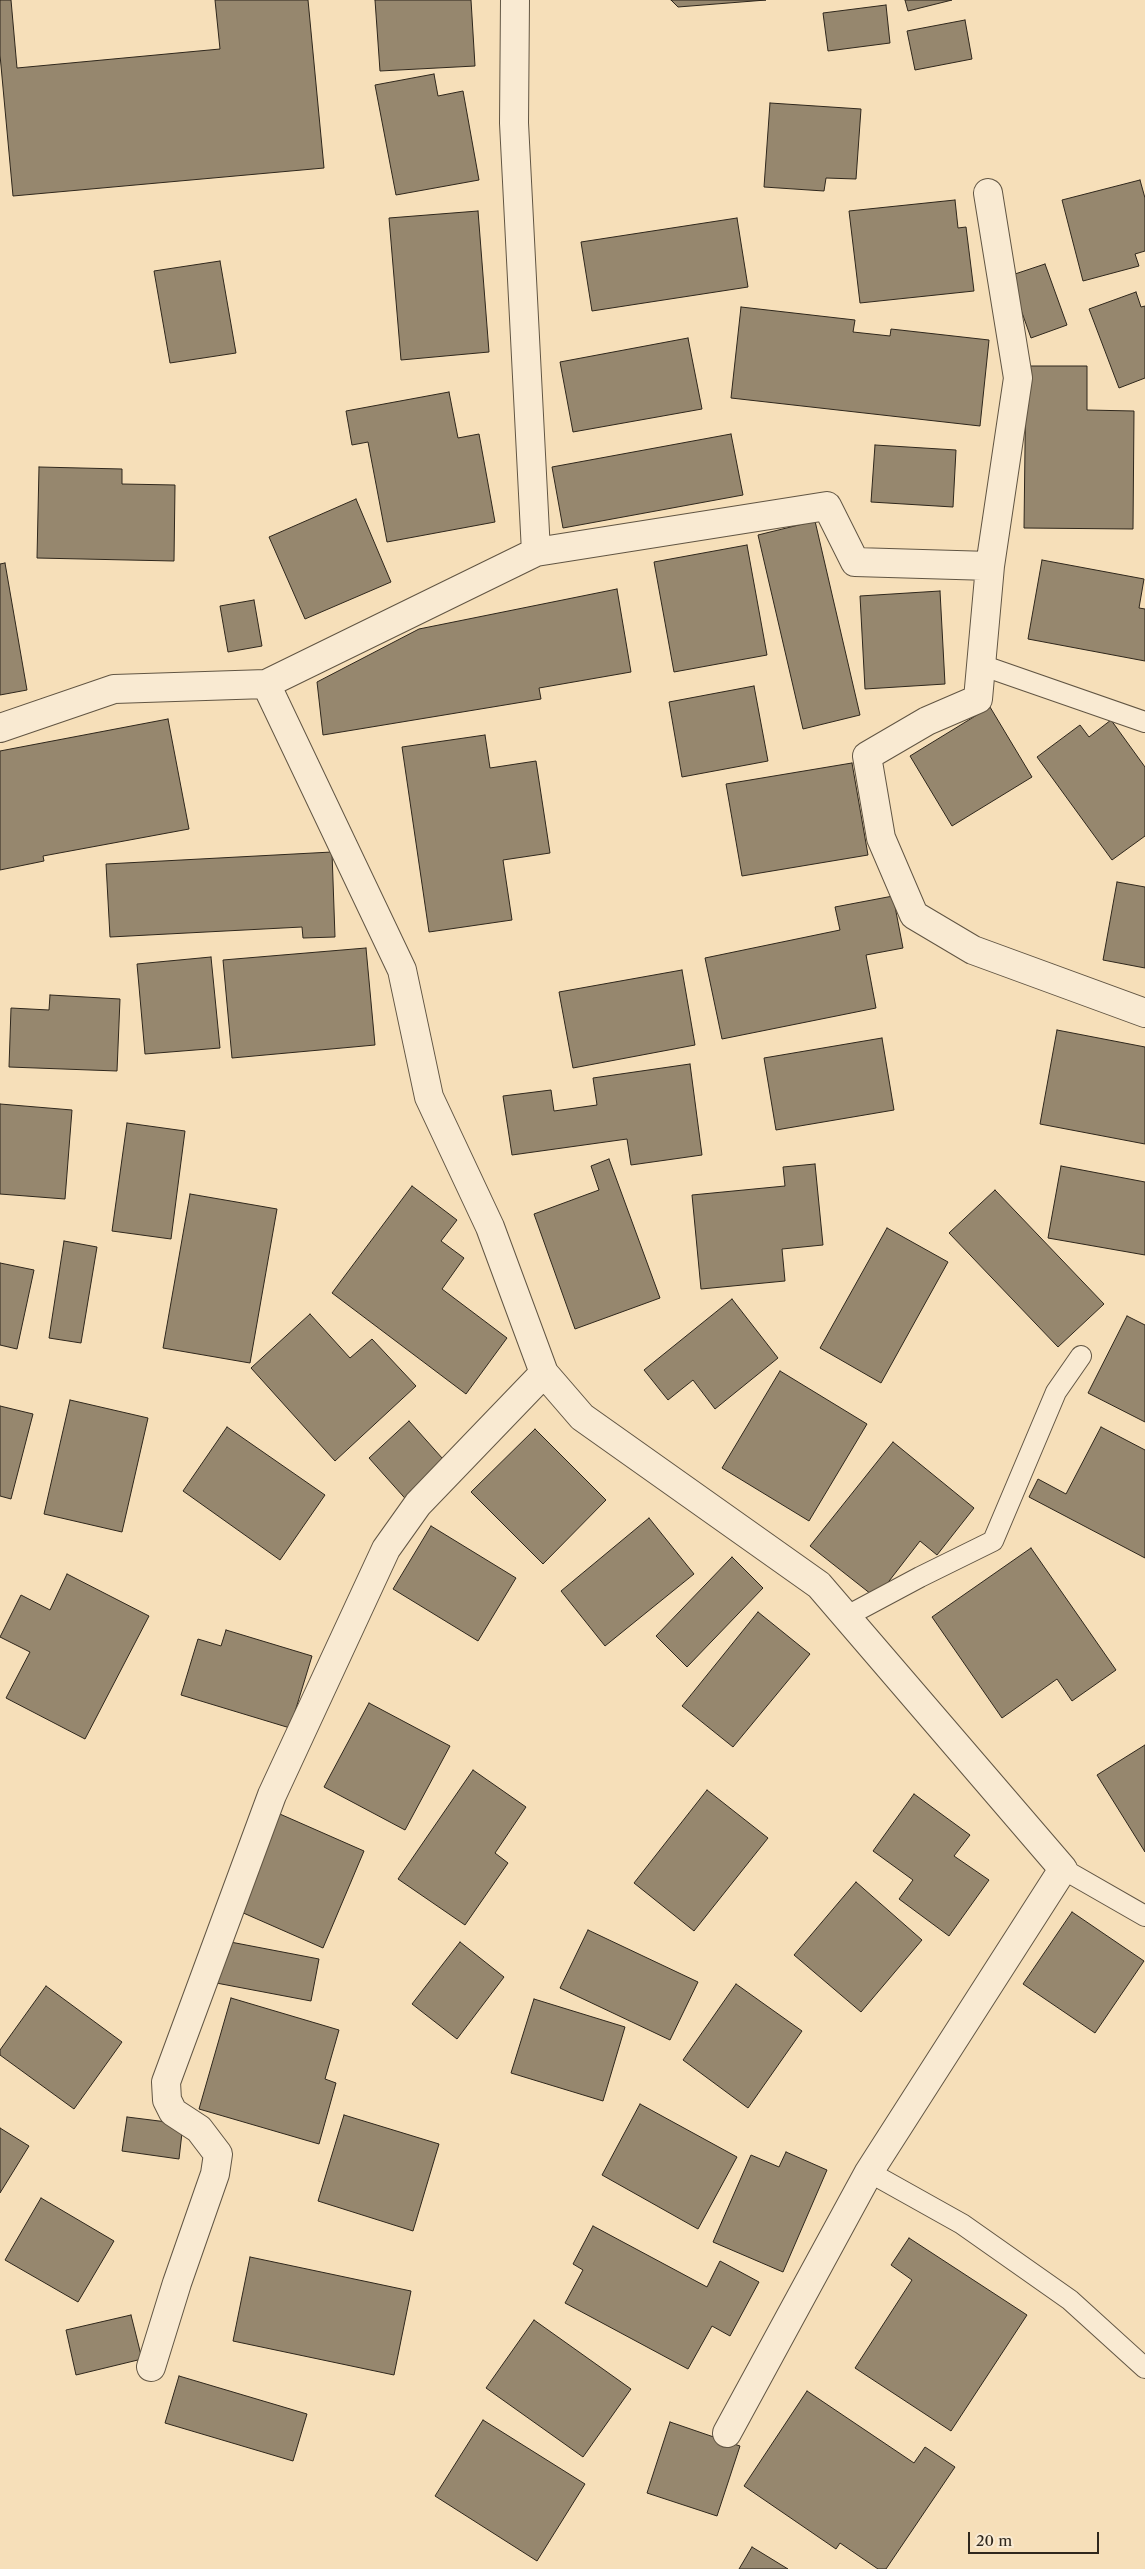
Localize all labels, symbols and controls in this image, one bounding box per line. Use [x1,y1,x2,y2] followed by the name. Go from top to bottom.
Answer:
[970,2522,1101,2554] scale bar
[976,2531,1012,2550] text: 20 m

